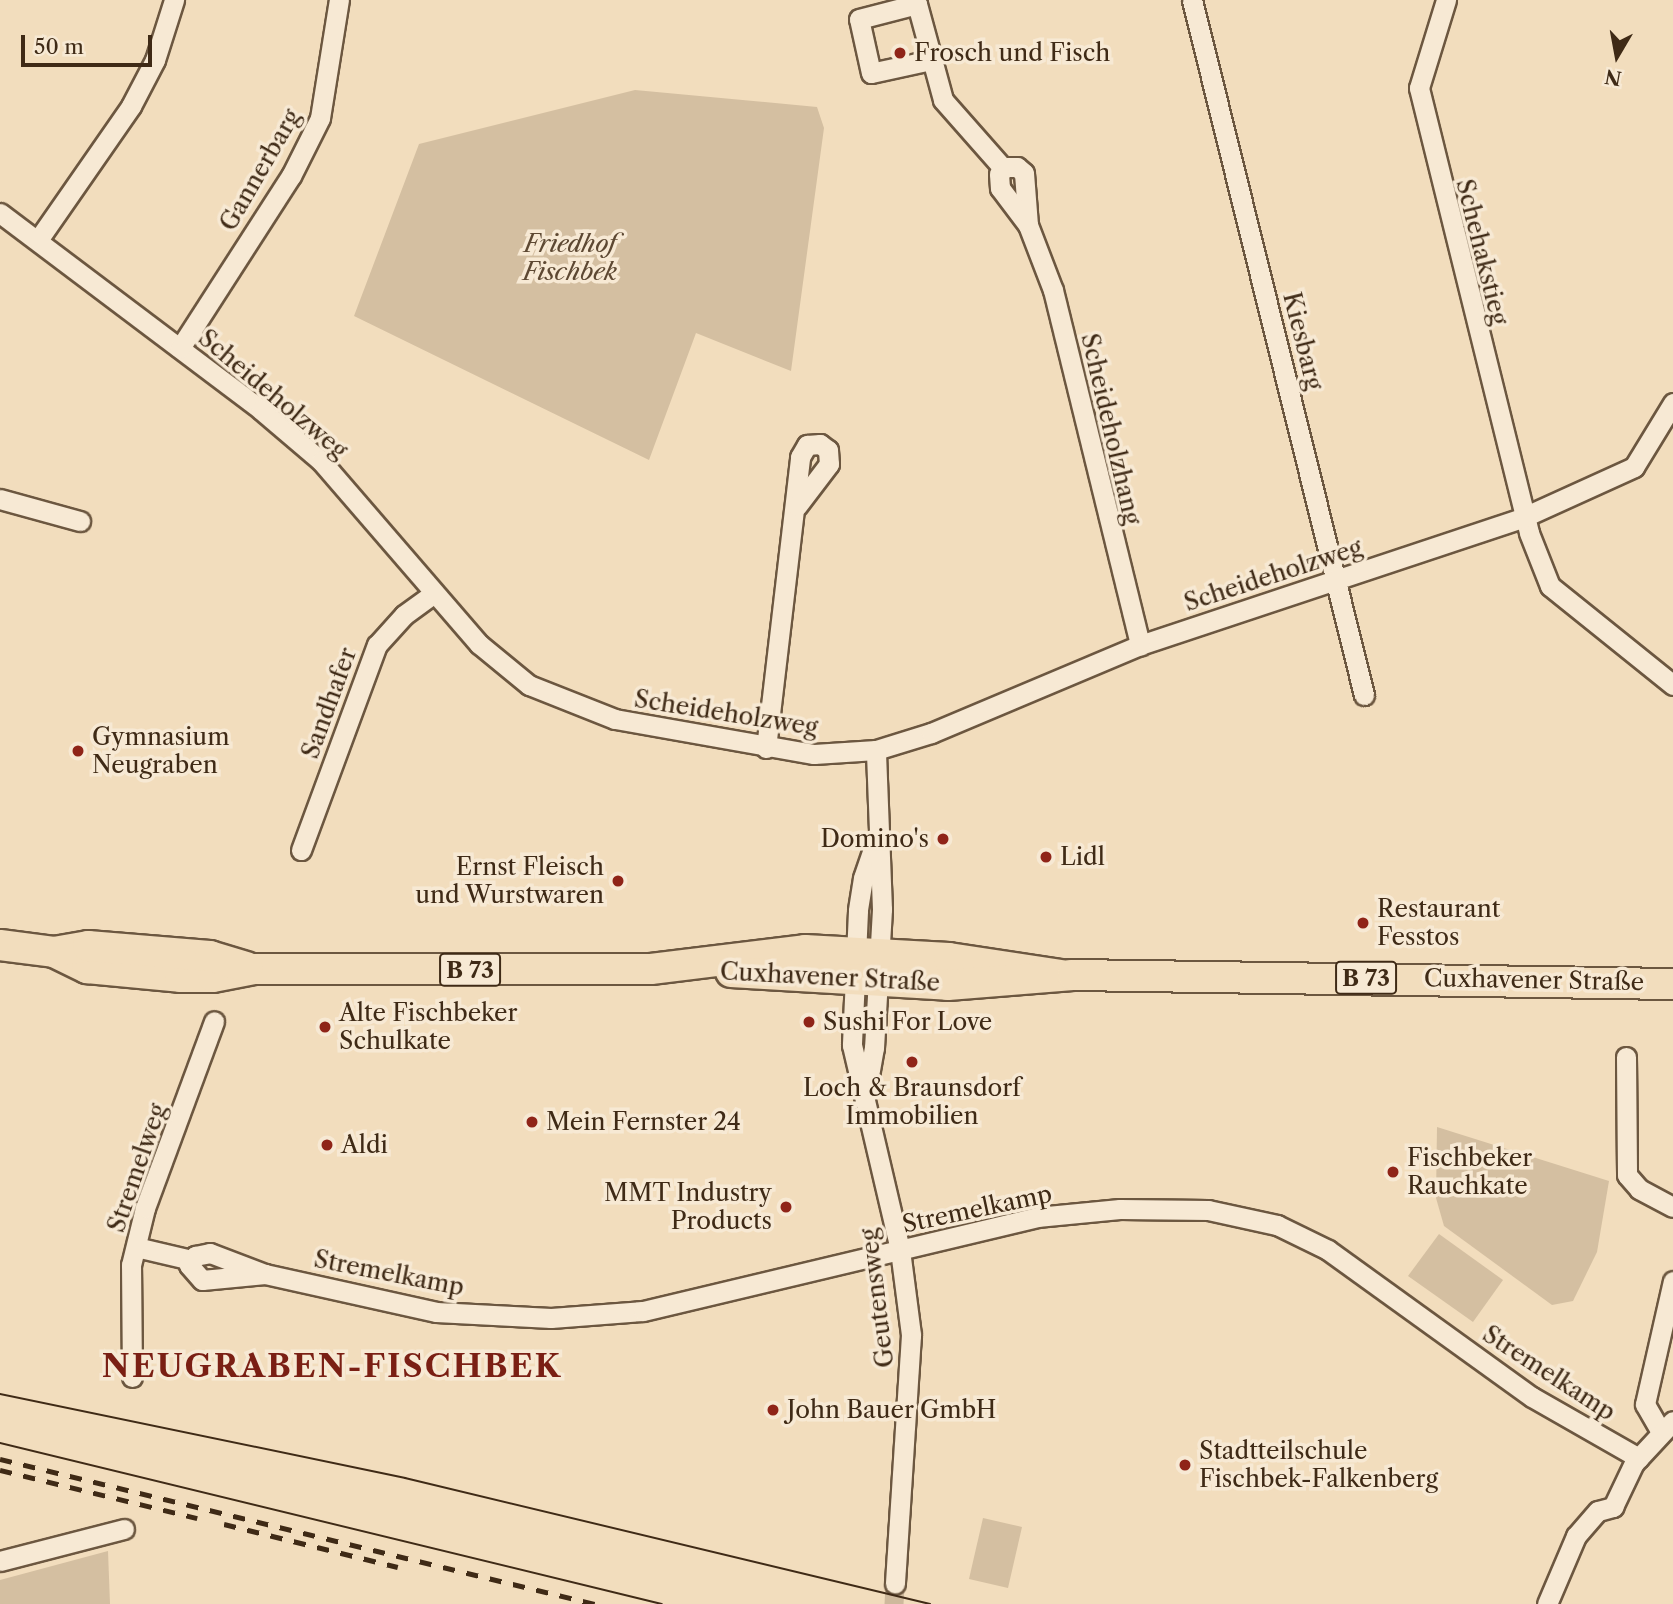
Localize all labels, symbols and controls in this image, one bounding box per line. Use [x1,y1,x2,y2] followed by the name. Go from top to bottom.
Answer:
[24,21,156,65] scale bar
[1582,21,1652,91] north arrow
[34,34,84,59] text: 50 m
[914,39,1110,67] place label: Frosch und Fisch
[892,45,908,61] marker: Frosch und Fisch
[1603,64,1623,90] text: N
[214,104,306,236] street label: Gannerbarg
[1450,176,1514,328] street label: Schehakstieg
[523,230,617,286] park label: Friedhof Fischbek
[1277,289,1329,393] street label: Kiesbarg
[193,323,353,465] street label: Scheideholzweg
[1075,331,1147,527] street label: Scheideholzhang
[1180,533,1366,617] street label: Scheideholzweg
[296,644,362,762] street label: Sandhafer
[632,684,820,742] street label: Scheideholzweg
[92,723,229,779] place label: Gymnasium Neugraben
[70,743,86,759] marker: Gymnasium Neugraben
[820,825,929,853] place label: Domino's
[935,831,951,847] marker: Domino's
[1060,843,1105,871] place label: Lidl
[1038,849,1054,865] marker: Lidl
[414,853,604,909] place label: Ernst Fleisch und Wurstwaren
[610,873,626,889] marker: Ernst Fleisch und Wurstwaren
[1377,895,1500,951] place label: Restaurant Fesstos
[1355,915,1371,931] marker: Restaurant Fesstos
[438,951,502,990] road number: B 73
[719,957,941,997] street label: Cuxhavener Straße
[1334,959,1398,998] road number: B 73
[1423,964,1645,996] street label: Cuxhavener Straße
[339,999,518,1055] place label: Alte Fischbeker Schulkate
[823,1008,993,1036] place label: Sushi For Love
[801,1014,817,1030] marker: Sushi For Love
[317,1019,333,1035] marker: Alte Fischbeker Schulkate
[904,1054,920,1070] marker: Loch & Braunsdorf Immobilien
[803,1074,1021,1130] place label: Loch & Braunsdorf Immobilien
[102,1100,172,1236] street label: Stremelweg
[546,1108,741,1136] place label: Mein Fernster 24
[524,1114,540,1130] marker: Mein Fernster 24
[341,1131,388,1159] place label: Aldi
[319,1137,335,1153] marker: Aldi
[1407,1144,1532,1200] place label: Fischbeker Rauchkate
[1385,1164,1401,1180] marker: Fischbeker Rauchkate
[603,1179,772,1235] place label: MMT Industry Products
[900,1179,1054,1239] street label: Stremelkamp
[778,1199,794,1215] marker: MMT Industry Products
[854,1227,900,1369] street label: Geutensweg
[312,1244,466,1302] street label: Stremelkamp
[1477,1319,1621,1427] street label: Stremelkamp
[104,1347,560,1385] district label: NEUGRABEN-FISCHBEK
[787,1396,997,1424] place label: John Bauer GmbH
[765,1402,781,1418] marker: John Bauer GmbH
[1199,1437,1438,1493] place label: Stadtteilschule Fischbek-Falkenberg
[1177,1457,1193,1473] marker: Stadtteilschule Fischbek-Falkenberg

